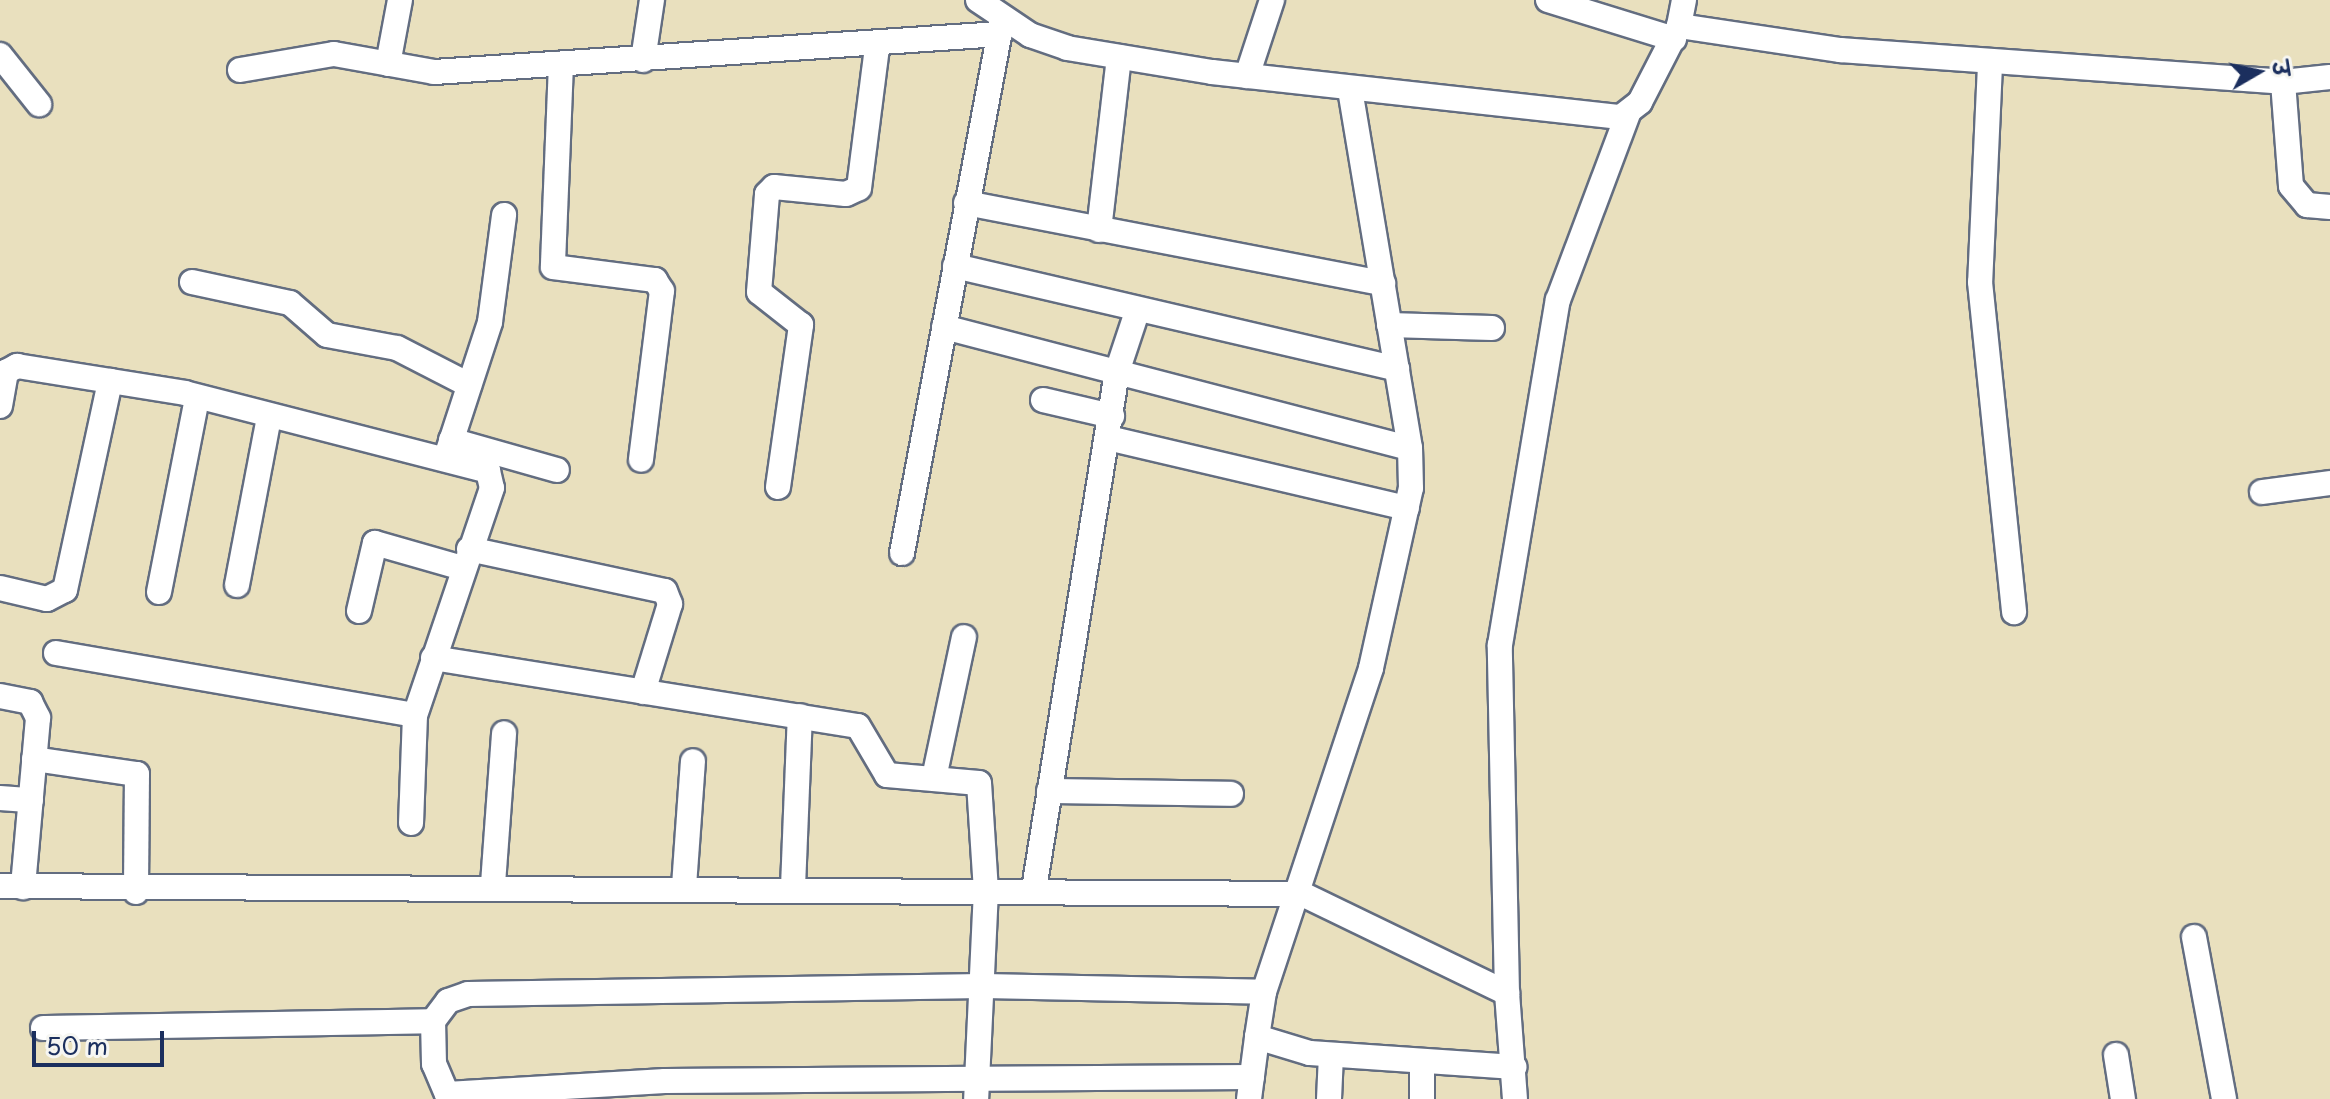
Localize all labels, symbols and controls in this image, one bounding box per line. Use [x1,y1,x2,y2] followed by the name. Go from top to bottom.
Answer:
[2218,32,2298,112] north arrow
[2265,58,2300,78] text: उ
[36,1015,168,1065] scale bar
[46,1027,108,1063] text: 50 m

